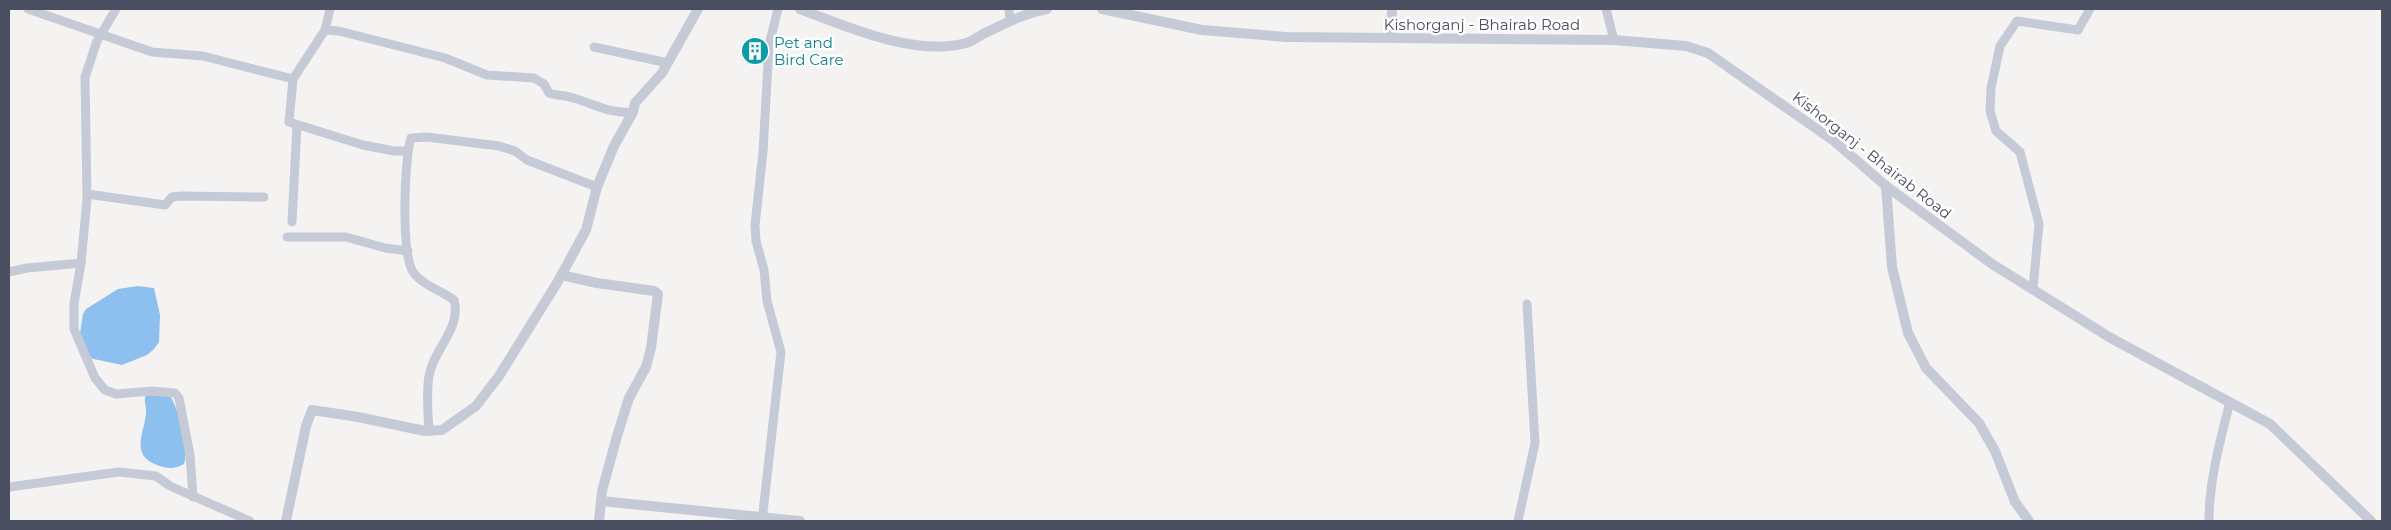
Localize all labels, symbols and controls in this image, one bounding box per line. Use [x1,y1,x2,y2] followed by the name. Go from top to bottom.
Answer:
[1384,15,1580,34] street label: Kishorganj - Bhairab Road
[774,33,844,69] place label: Pet and Bird Care
[740,36,770,66] building icon: Pet and Bird Care
[1789,87,1955,223] street label: Kishorganj - Bhairab Road

